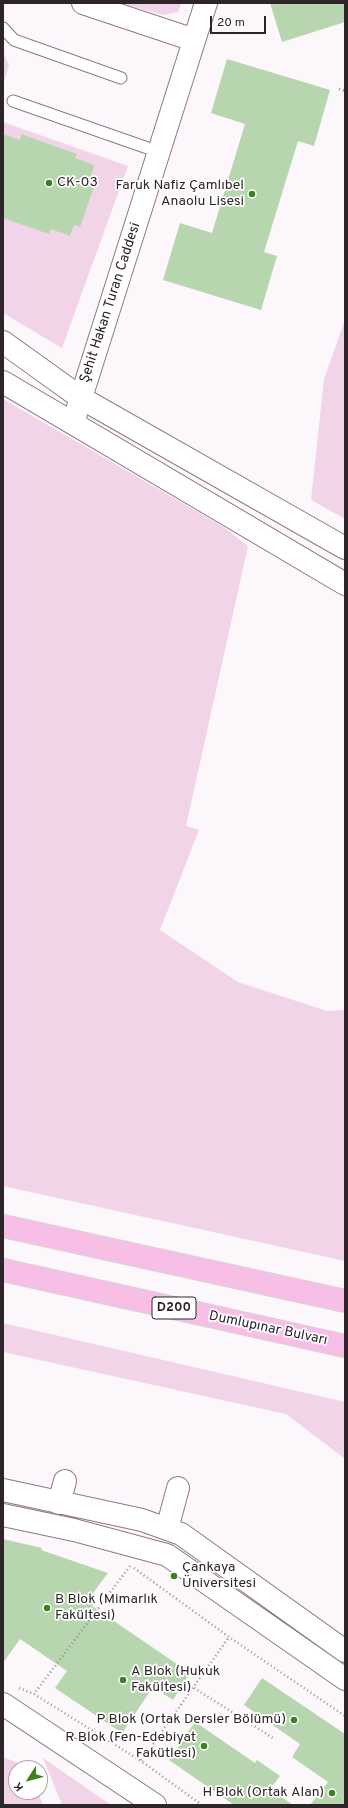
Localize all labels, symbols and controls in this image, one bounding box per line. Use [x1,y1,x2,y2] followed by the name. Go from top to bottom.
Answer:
[212,8,268,34] scale bar
[217,15,245,31] text: 20 m
[57,175,98,191] place label: CK-03
[44,178,54,188] marker: CK-03
[115,178,244,210] place label: Faruk Nafiz Çamlıbel Anaolu Lisesi
[247,189,257,199] marker: Faruk Nafiz Çamlıbel Anaolu Lisesi
[77,221,145,385] street label: Şehit Hakan Turan Caddesi
[152,1297,196,1319] road number: D200
[207,1308,329,1350] street label: Dumlupınar Bulvarı
[182,1560,256,1592] place label: Çankaya Üniversitesi
[169,1571,179,1581] marker: Çankaya Üniversitesi
[55,1592,158,1624] place label: B Blok (Mimarlık Fakültesi)
[42,1603,52,1613] marker: B Blok (Mimarlık Fakültesi)
[131,1664,220,1696] place label: A Blok (Hukuk Fakültesi)
[118,1675,128,1685] marker: A Blok (Hukuk Fakültesi)
[96,1712,286,1728] place label: P Blok (Ortak Dersler Bölümü)
[289,1715,299,1725] marker: P Blok (Ortak Dersler Bölümü)
[65,1730,196,1762] place label: R Blok (Fen-Edebiyat Fakütlesi)
[199,1741,209,1751] marker: R Blok (Fen-Edebiyat Fakütlesi)
[8,1760,48,1800] north arrow
[11,1779,27,1794] text: K
[203,1785,324,1801] place label: H Blok (Ortak Alan)
[327,1788,337,1798] marker: H Blok (Ortak Alan)

